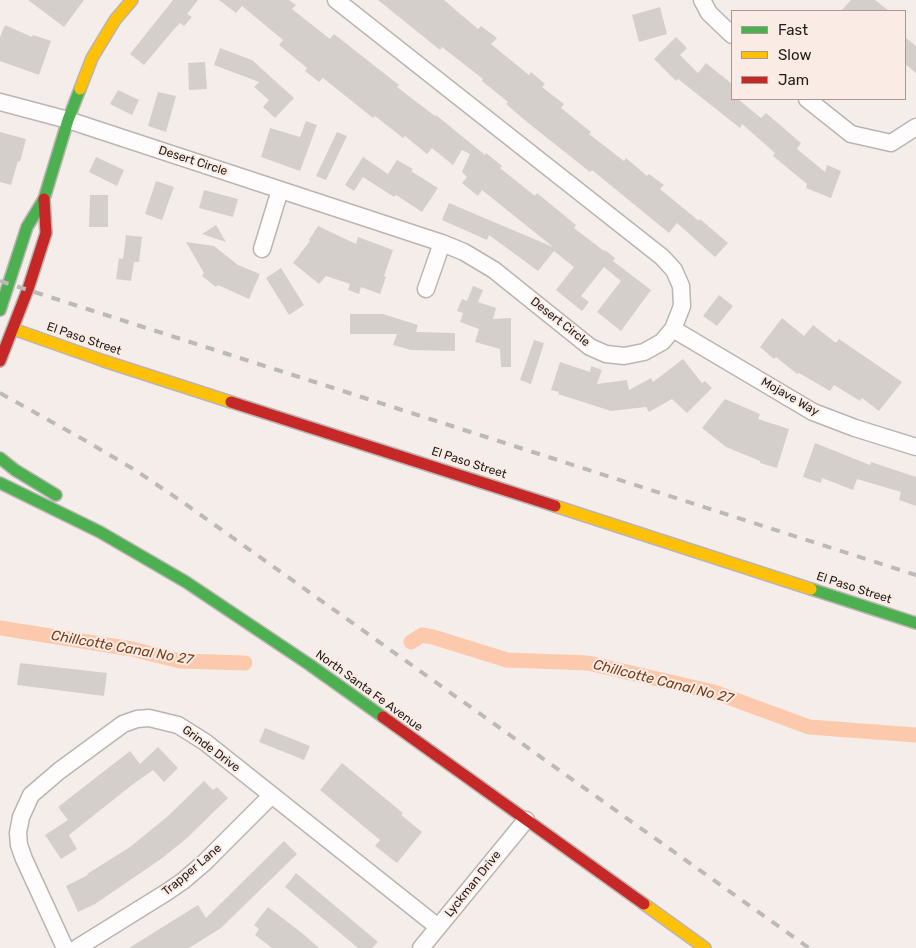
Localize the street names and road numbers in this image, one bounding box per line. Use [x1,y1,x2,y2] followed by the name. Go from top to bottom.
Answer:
[157,143,229,179] street label: Desert Circle
[527,294,593,350] street label: Desert Circle
[45,319,123,359] street label: El Paso Street
[758,375,822,419] street label: Mojave Way
[430,444,508,482] street label: El Paso Street
[815,569,893,607] street label: El Paso Street
[313,647,425,735] street label: North Santa Fe Avenue
[179,723,243,775] street label: Grinde Drive
[159,841,225,899] street label: Trapper Lane
[442,848,504,920] street label: Lyckman Drive

